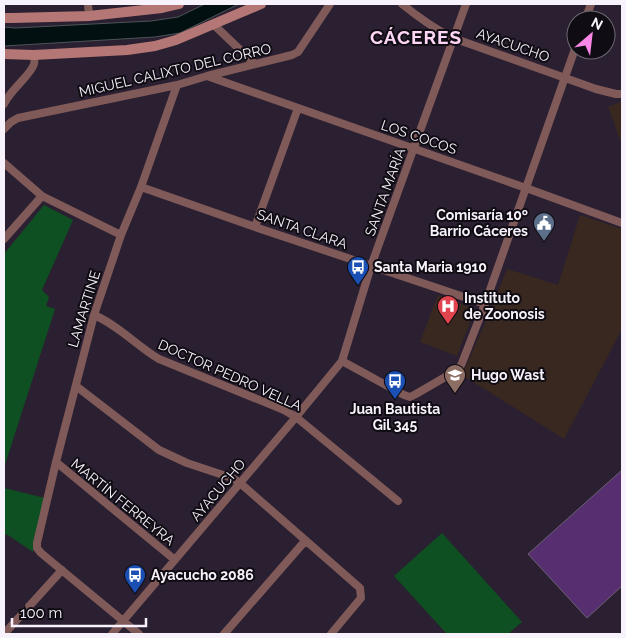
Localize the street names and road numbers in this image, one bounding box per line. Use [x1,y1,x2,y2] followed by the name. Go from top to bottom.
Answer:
[474,25,552,65] street label: AYACUCHO
[77,40,273,100] street label: MIGUEL CALIXTO DEL CORRO
[379,117,459,158] street label: LOS COCOS
[361,145,409,238] street label: SANTA MARÍA
[255,206,350,252] street label: SANTA CLARA
[65,269,103,349] street label: LAMARTINE
[156,336,305,414] street label: DOCTOR PEDRO VELLA
[68,455,179,549] street label: MARTÍN FERREYRA
[187,456,249,524] street label: AYACUCHO

